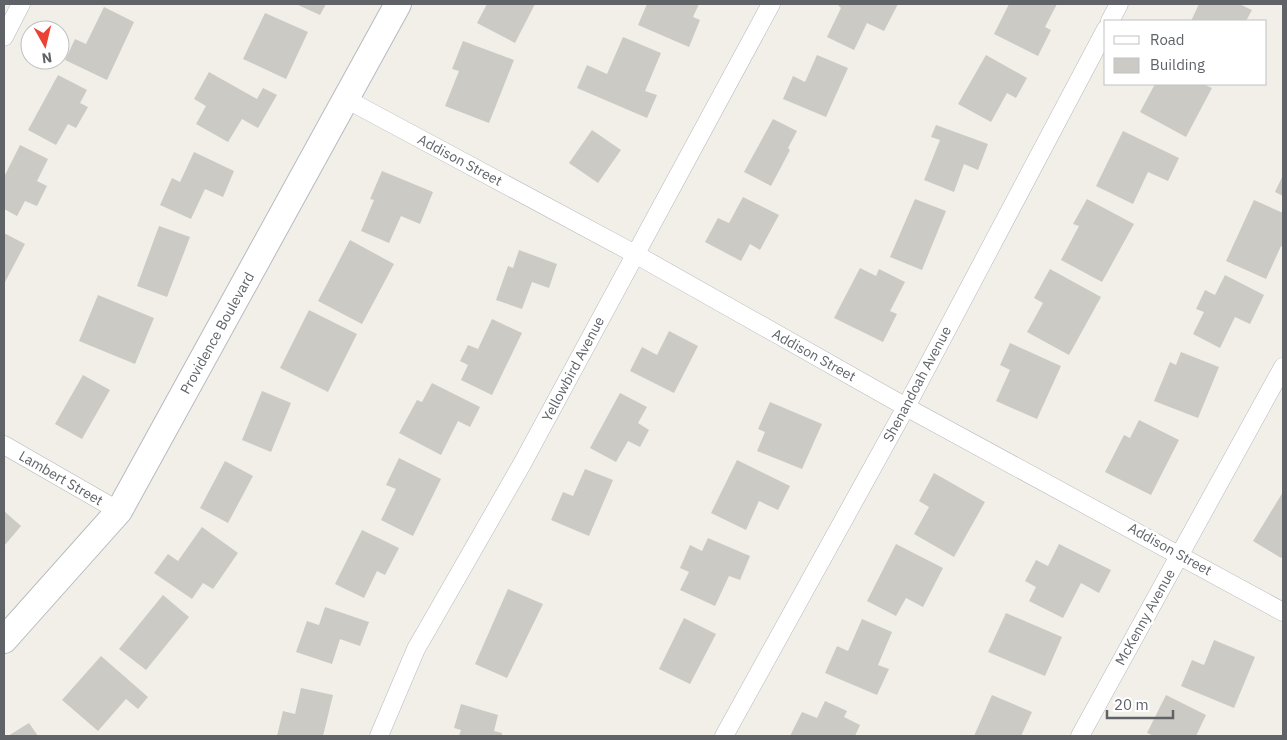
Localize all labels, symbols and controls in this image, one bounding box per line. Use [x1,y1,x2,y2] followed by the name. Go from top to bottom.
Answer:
[20,20,70,70] north arrow
[1104,20,1267,85] legend
[1150,30,1185,49] text: Road
[41,48,53,67] text: N
[1150,55,1205,74] text: Building
[415,130,505,190] street label: Addison Street
[176,269,258,397] street label: Providence Boulevard
[538,313,608,425] street label: Yellowbird Avenue
[879,323,955,445] street label: Shenandoah Avenue
[769,325,859,385] street label: Addison Street
[16,447,106,509] street label: Lambert Street
[1125,519,1215,579] street label: Addison Street
[1111,565,1179,668] street label: McKenny Avenue
[1107,688,1173,720] scale bar
[1114,695,1149,714] text: 20 m

